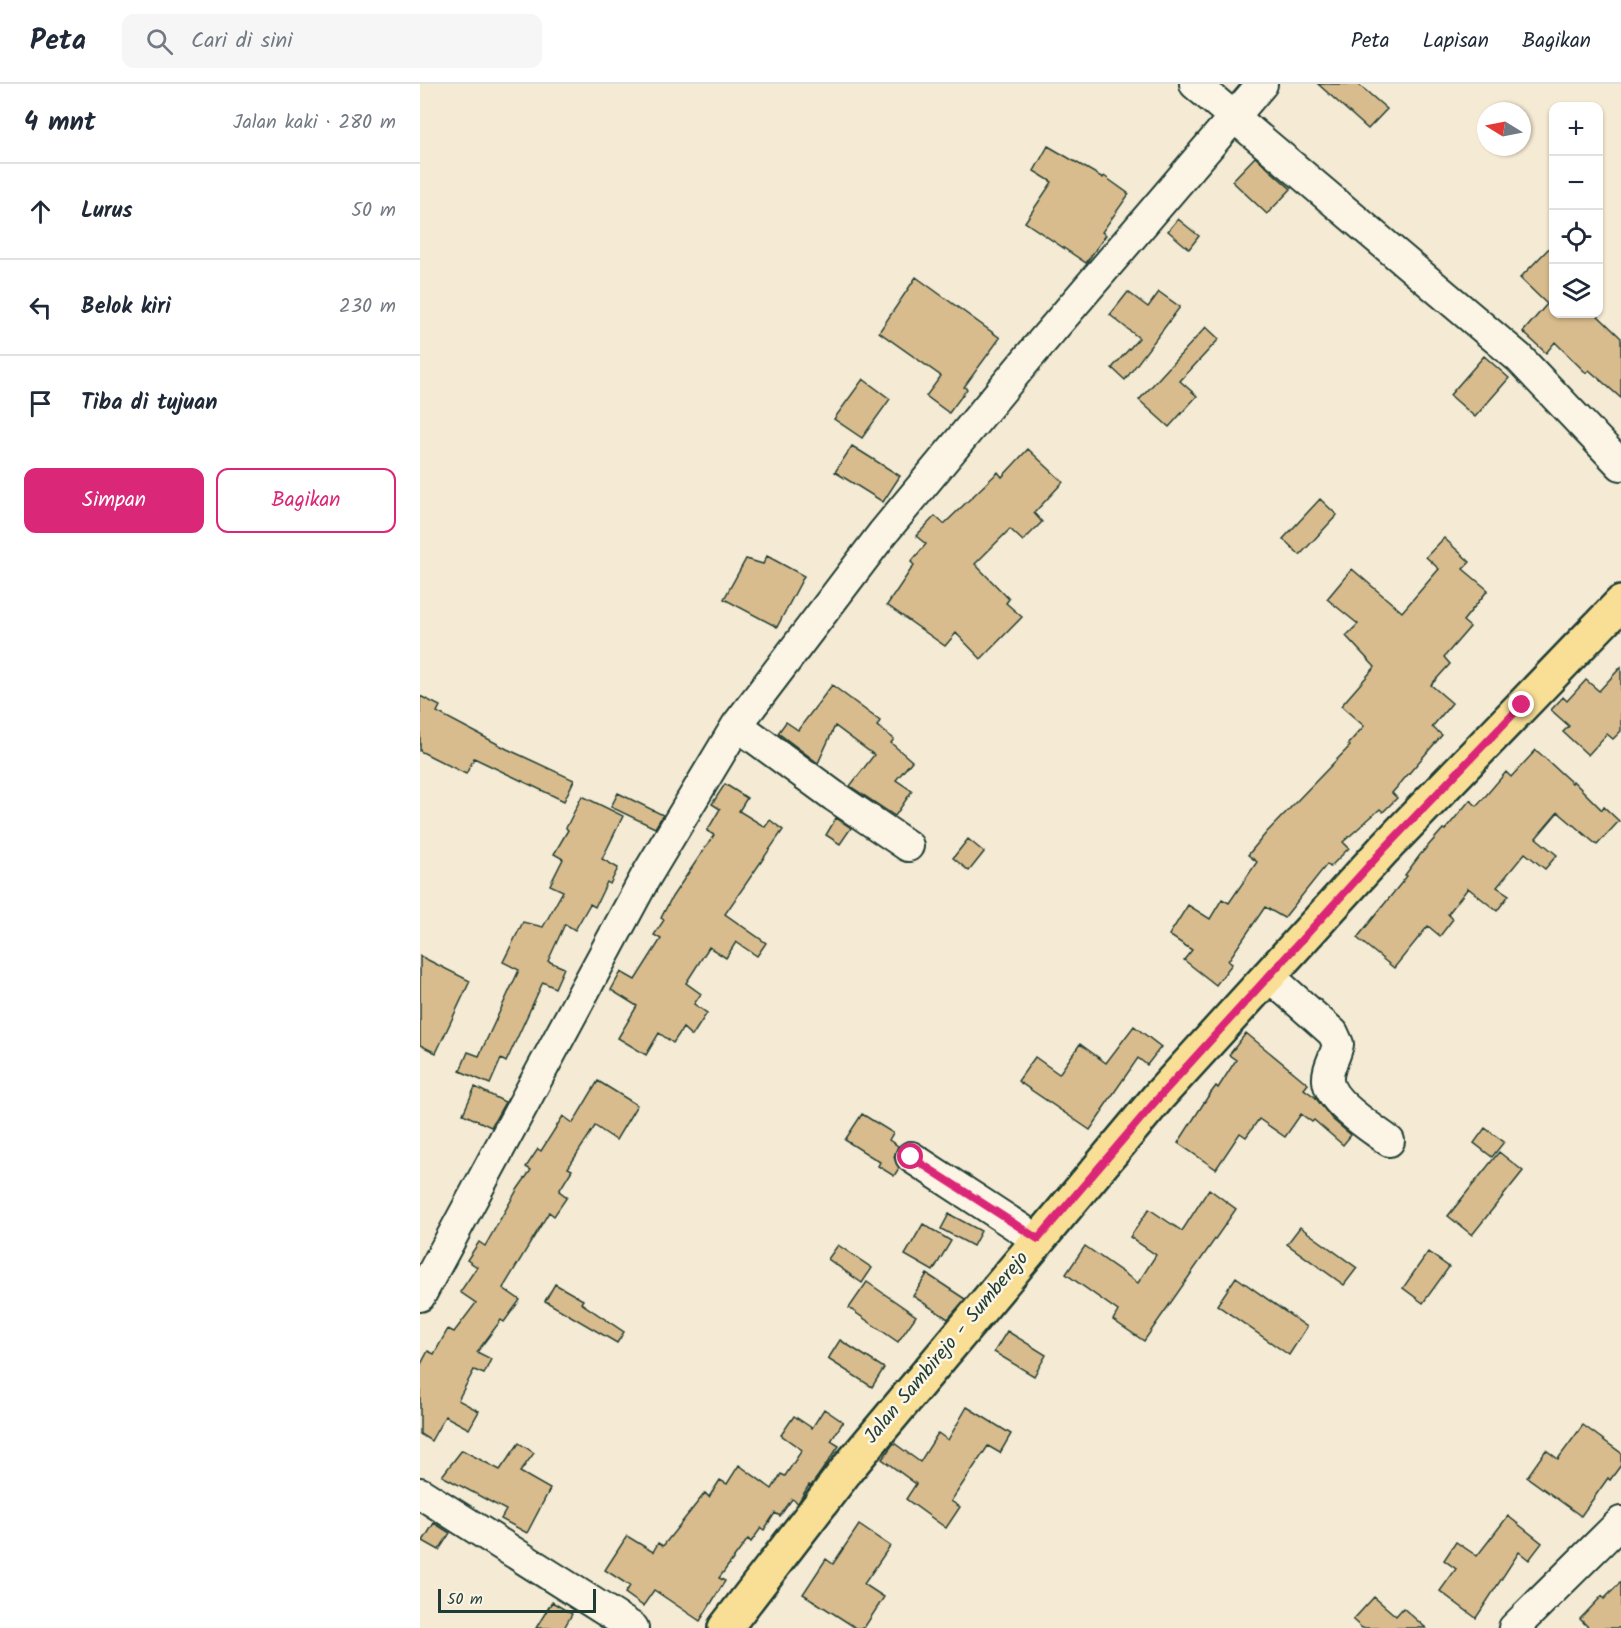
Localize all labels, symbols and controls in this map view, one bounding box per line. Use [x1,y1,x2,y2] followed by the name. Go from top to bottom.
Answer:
[122,14,542,68] search box
[30,19,86,64] text: Peta
[191,24,292,59] text: Cari di sini
[143,25,176,58] icon: search
[1351,25,1390,58] text: Peta
[1423,25,1489,58] text: Lapisan
[1522,25,1591,58] text: Bagikan
[24,102,96,144] text: 4 mnt
[1477,102,1531,156] north arrow
[1549,102,1603,318] map controls
[1549,102,1603,156] button: +
[233,107,396,139] text: Jalan kaki · 280 m
[1549,156,1603,210] button: −
[81,194,133,229] text: Lurus
[24,195,57,228] icon: ahead
[351,195,396,227] text: 50 m
[1549,210,1603,264] button: locate
[1549,264,1603,318] button: layers
[81,290,171,325] text: Belok kiri
[24,291,57,324] icon: left
[339,291,396,323] text: 230 m
[81,386,217,421] text: Tiba di tujuan
[24,387,57,420] icon: arrive
[24,468,204,533] button: Simpan
[216,468,396,533] button: Bagikan
[1508,691,1534,717] route end
[897,1143,923,1169] route start
[857,1245,1037,1451] street label: Jalan Sambirejo - Sumberejo
[438,1586,596,1614] scale bar
[447,1587,483,1612] text: 50 m

